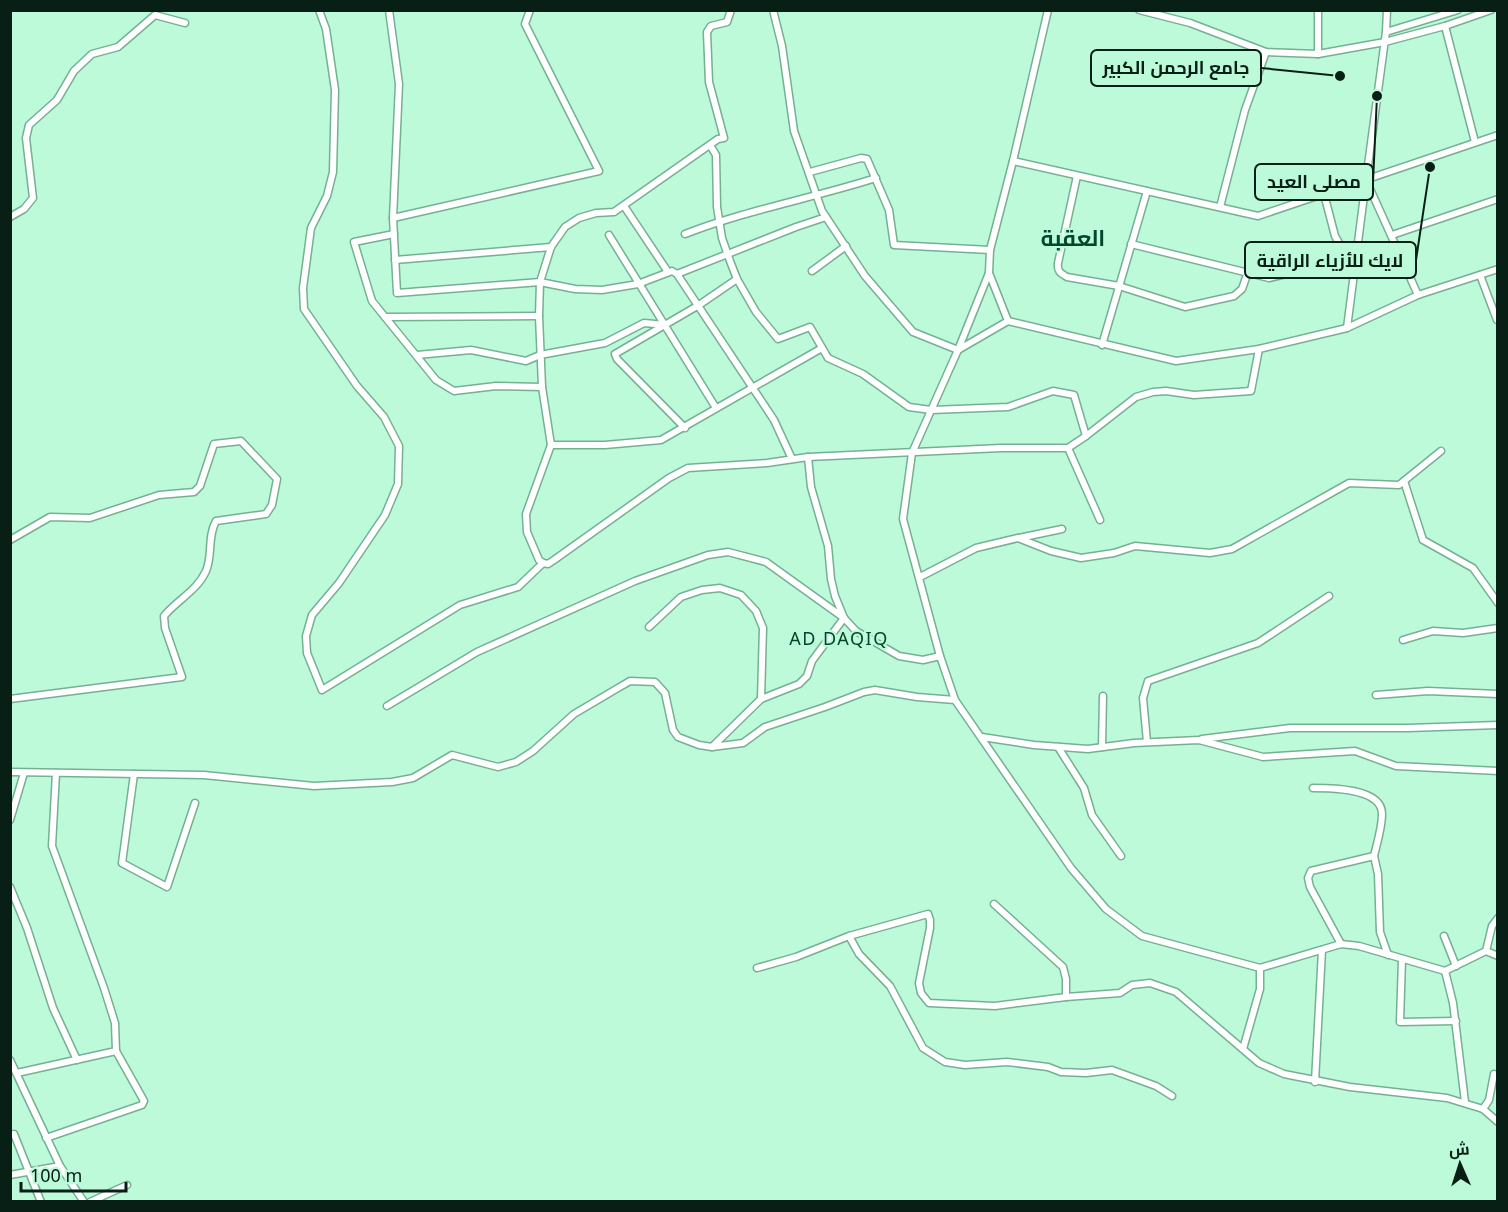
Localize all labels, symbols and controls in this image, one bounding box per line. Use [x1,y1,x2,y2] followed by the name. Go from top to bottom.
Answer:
[1091,50,1261,86] callout: جامع الرحمن الكبير
[1102,55,1249,80] text: جامع الرحمن الكبير
[1255,164,1373,200] callout: مصلى العيد
[1267,169,1361,193] text: مصلى العيد
[1041,222,1105,252] district label: العقبة
[1245,242,1416,278] callout: لايك للأزياء الراقية
[1257,248,1403,272] text: لايك للأزياء الراقية
[789,626,889,650] district label: AD DAQIQ
[1430,1134,1490,1194] north arrow
[1448,1137,1470,1161] text: ش
[21,1155,126,1193] scale bar
[30,1163,82,1187] text: 100 m

